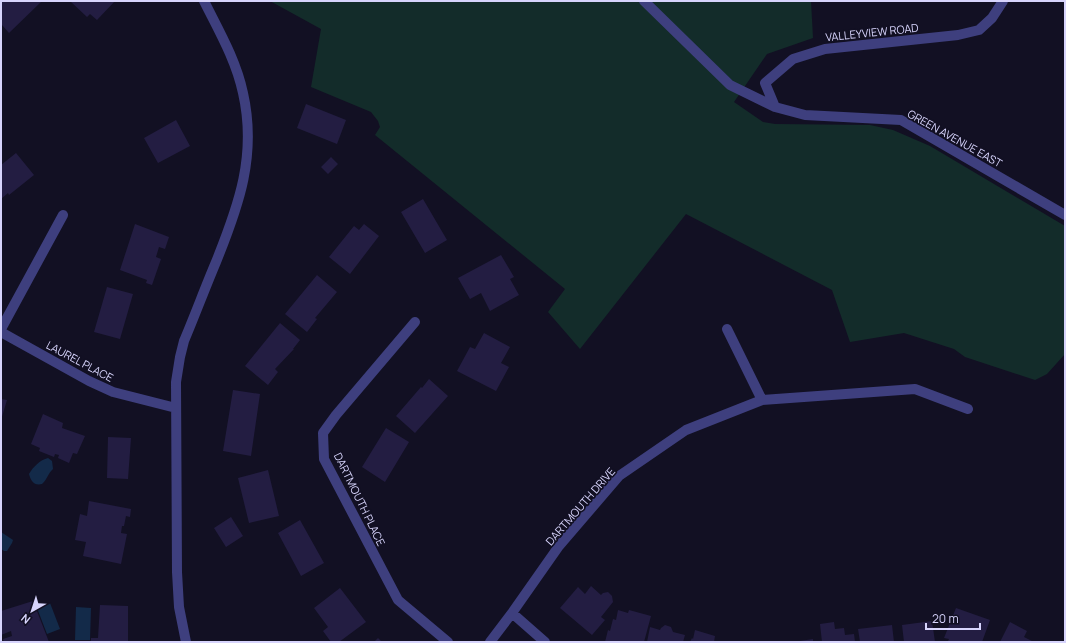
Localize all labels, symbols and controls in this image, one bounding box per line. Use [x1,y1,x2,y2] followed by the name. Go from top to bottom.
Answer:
[825,20,919,44] street label: VALLEYVIEW ROAD
[905,106,1005,171] street label: GREEN AVENUE EAST
[44,337,116,385] street label: LAUREL PLACE
[331,450,389,548] street label: DARTMOUTH PLACE
[542,464,618,548] street label: DARTMOUTH DRIVE
[12,591,52,631] north arrow
[926,605,980,631] scale bar
[932,610,959,627] text: 20 m
[18,611,33,627] text: N

